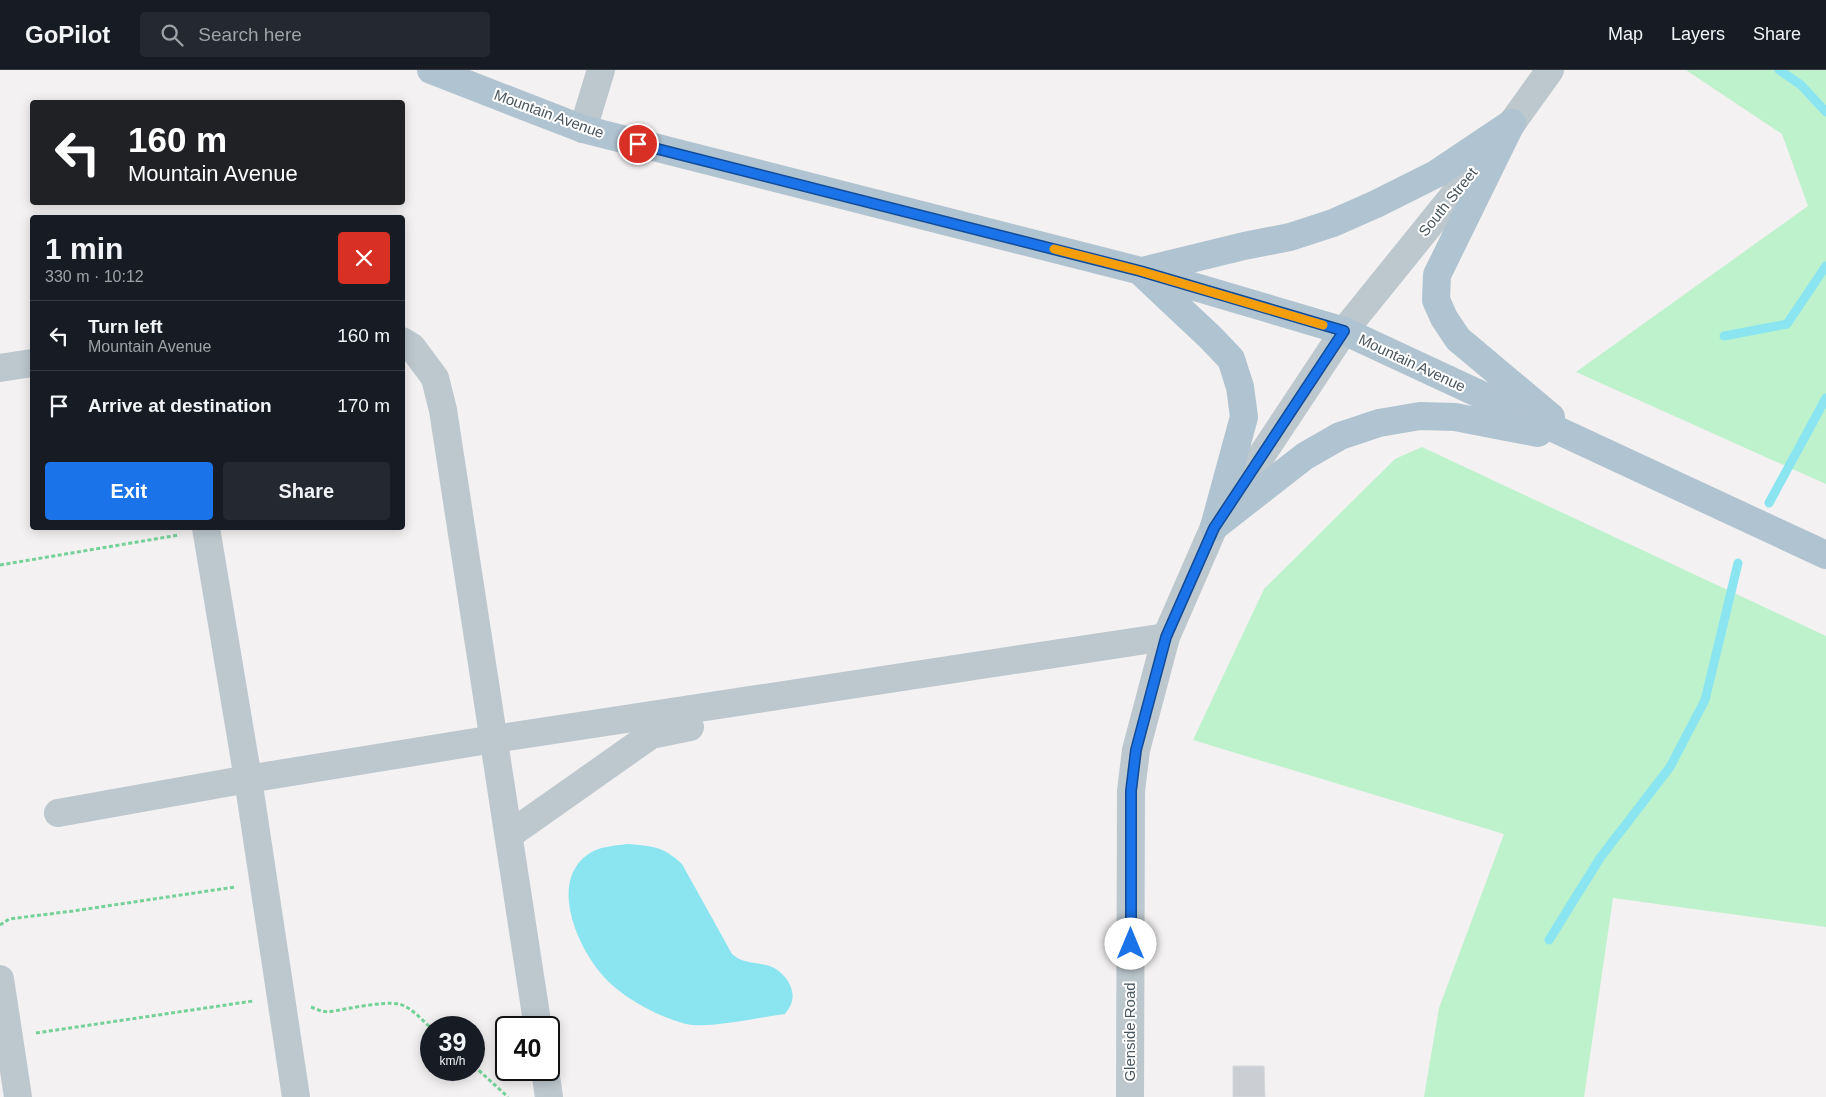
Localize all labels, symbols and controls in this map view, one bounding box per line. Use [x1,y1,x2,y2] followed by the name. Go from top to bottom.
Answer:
[140,12,490,57] search box
[25,21,110,48] text: GoPilot
[158,21,186,49] icon: search
[198,24,302,45] text: Search here
[1608,24,1643,44] text: Map
[1671,24,1725,44] text: Layers
[1753,24,1801,44] text: Share
[492,86,606,141] street label: Mountain Avenue
[45,120,110,185] icon: left
[128,120,227,159] text: 160 m
[617,123,659,165] pin
[624,130,652,158] icon: arrive
[128,161,298,186] text: Mountain Avenue
[1415,163,1481,239] street label: South Street
[45,232,123,265] text: 1 min
[338,232,390,284] button: close
[45,268,144,285] text: 330 m · 10:12
[88,316,163,337] text: Turn left
[45,322,73,350] icon: left
[337,325,390,346] text: 160 m
[1356,330,1468,395] street label: Mountain Avenue
[88,338,211,355] text: Mountain Avenue
[45,392,73,420] icon: arrive
[88,395,272,416] text: Arrive at destination
[337,395,390,416] text: 170 m
[45,462,213,520] button: Exit
[223,462,390,520] button: Share
[1104,917,1156,969] position arrow
[1121,982,1138,1082] street label: Glenside Road
[495,1016,560,1081] speed limit sign: 40
[439,1028,466,1056] text: 39
[439,1054,466,1068] text: km/h

